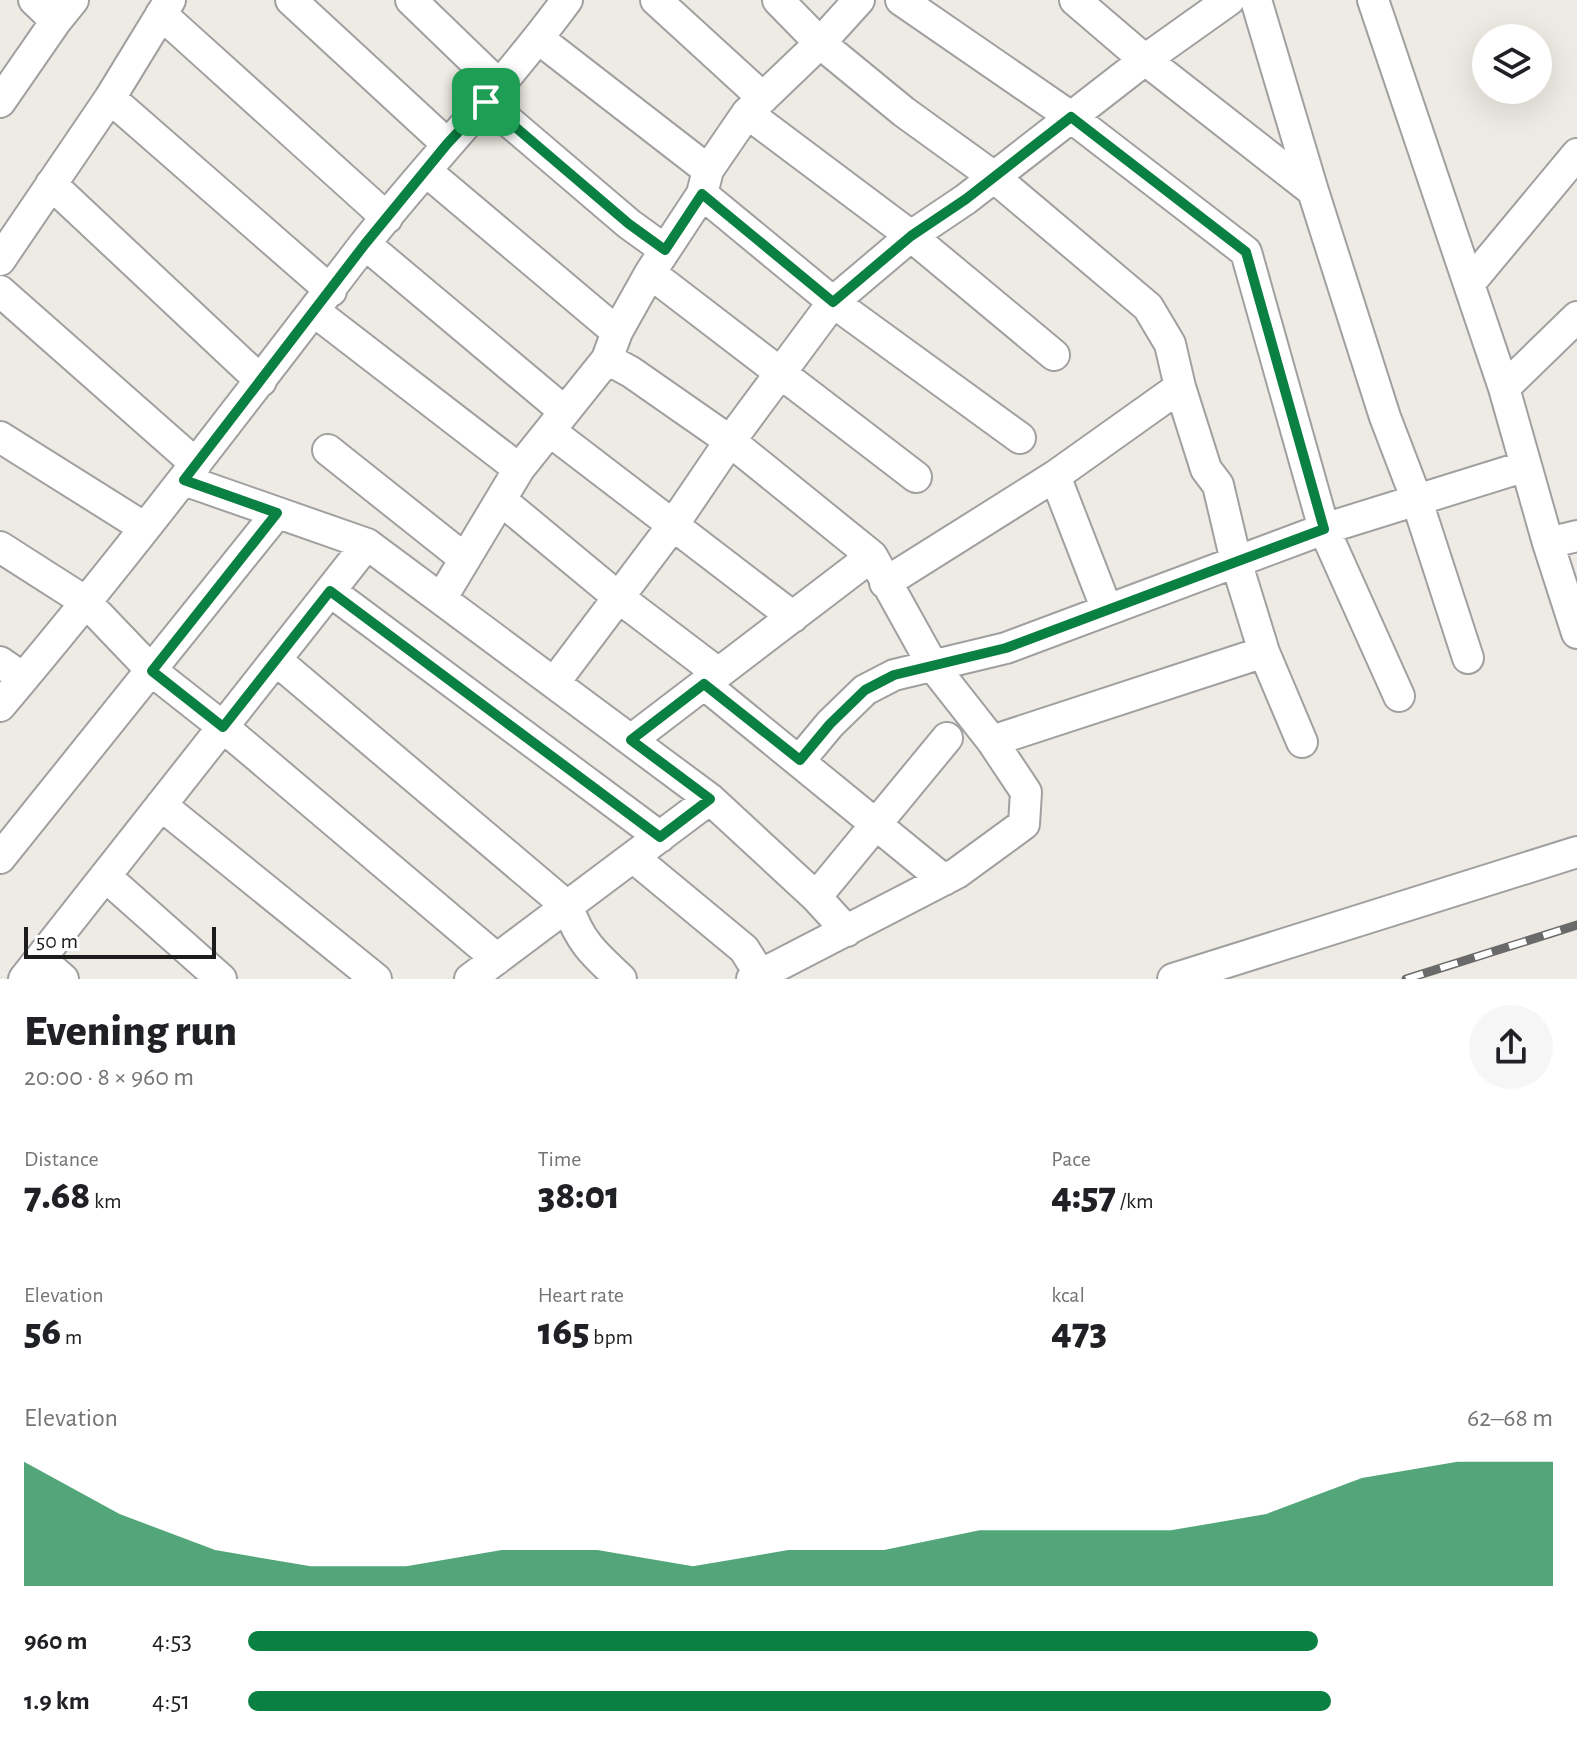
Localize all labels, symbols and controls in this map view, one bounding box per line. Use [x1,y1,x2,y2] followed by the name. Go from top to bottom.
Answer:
[1472,24,1552,104] map controls
[1472,24,1552,104] button: layers
[452,68,520,136] pin
[464,80,508,124] icon: arrive
[24,923,216,959] scale bar
[36,930,78,952] text: 50 m
[1469,1005,1553,1089] button: share
[24,1010,237,1054] text: Evening run
[24,1064,194,1090] text: 20:00 · 8 × 960 m
[24,1148,99,1170] text: Distance
[538,1148,582,1170] text: Time
[1051,1148,1091,1170] text: Pace
[24,1176,90,1216] text: 7.68
[538,1176,620,1216] text: 38:01
[1051,1176,1116,1216] text: 4:57
[90,1190,122,1212] text: km
[1116,1190,1154,1212] text: /km
[24,1284,104,1306] text: Elevation
[538,1284,624,1306] text: Heart rate
[1051,1284,1085,1306] text: kcal
[24,1312,61,1352] text: 56
[538,1312,589,1352] text: 165
[1051,1312,1107,1352] text: 473
[61,1326,82,1348] text: m
[589,1326,633,1348] text: bpm
[24,1405,118,1431] text: Elevation
[1467,1405,1553,1431] text: 62–68 m
[24,1628,88,1654] text: 960 m
[152,1628,192,1654] text: 4:53
[24,1688,90,1714] text: 1.9 km
[152,1688,190,1714] text: 4:51

